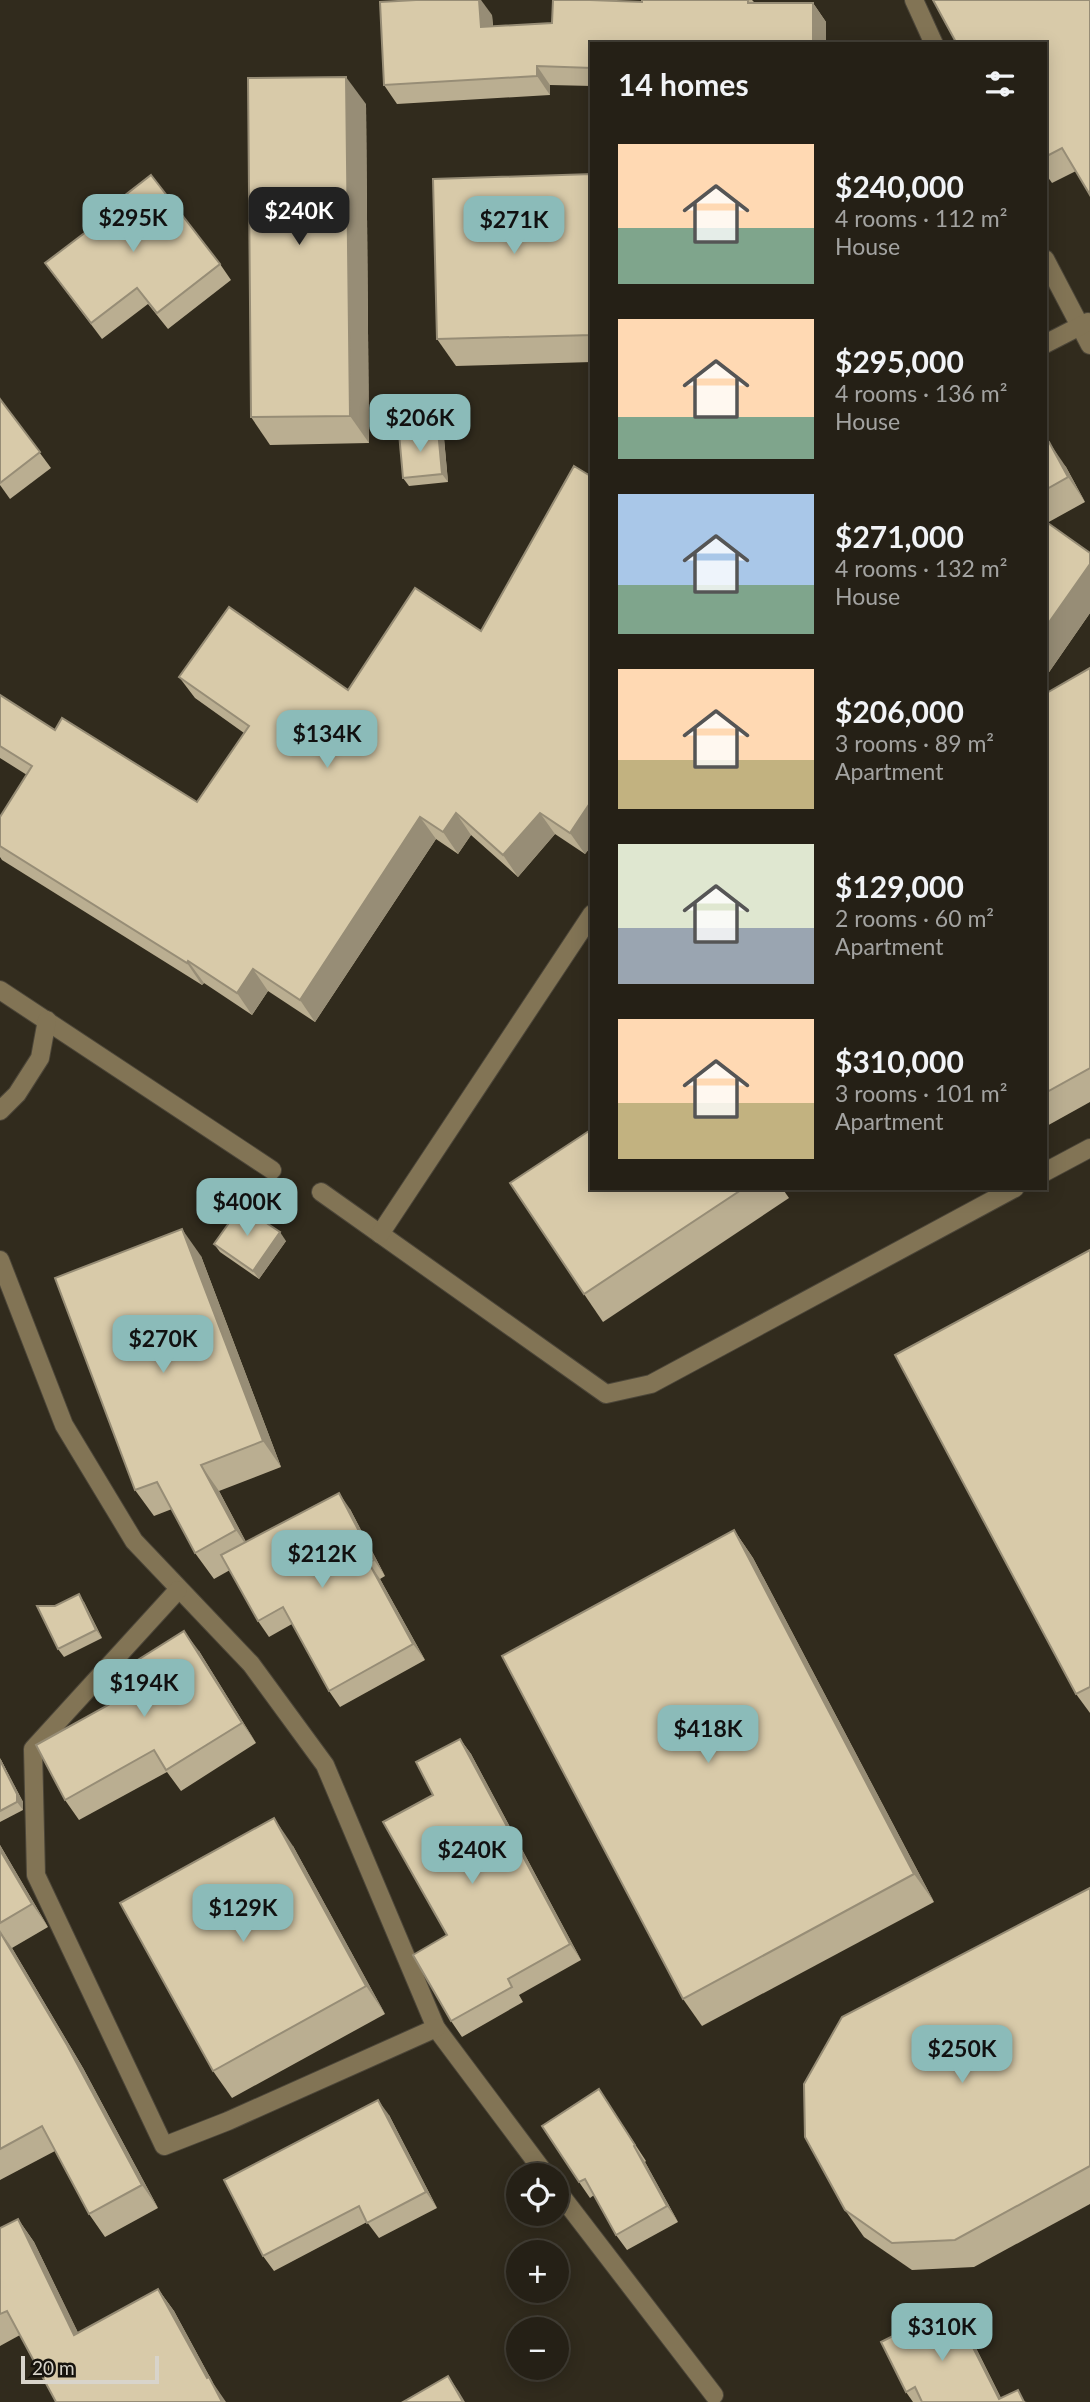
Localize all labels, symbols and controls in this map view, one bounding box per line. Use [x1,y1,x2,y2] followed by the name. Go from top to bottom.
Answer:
[981,65,1019,103] icon: filters
[618,66,749,102] text: 14 homes
[835,168,964,204] text: $240,000
[674,172,758,256] icon: home
[250,188,348,247] pin: $240K
[84,194,182,254] pin: $295K
[264,196,334,224] text: $240K
[465,196,563,256] pin: $271K
[98,203,168,231] text: $295K
[835,204,1007,232] text: 4 rooms · 112 m²
[479,205,549,233] text: $271K
[835,232,900,260] text: House
[835,343,964,379] text: $295,000
[674,347,758,431] icon: home
[835,379,1007,407] text: 4 rooms · 136 m²
[371,394,469,454] pin: $206K
[385,403,455,431] text: $206K
[835,407,900,435] text: House
[835,518,964,554] text: $271,000
[674,522,758,606] icon: home
[835,554,1007,582] text: 4 rooms · 132 m²
[835,582,900,610] text: House
[835,693,964,729] text: $206,000
[674,697,758,781] icon: home
[278,710,376,770] pin: $134K
[292,719,362,747] text: $134K
[835,729,994,757] text: 3 rooms · 89 m²
[835,757,943,785] text: Apartment
[835,868,964,904] text: $129,000
[674,872,758,956] icon: home
[835,904,994,932] text: 2 rooms · 60 m²
[835,932,943,960] text: Apartment
[835,1043,964,1079] text: $310,000
[674,1047,758,1131] icon: home
[835,1079,1007,1107] text: 3 rooms · 101 m²
[835,1107,943,1135] text: Apartment
[198,1178,296,1238] pin: $400K
[212,1187,282,1215] text: $400K
[114,1316,212,1375] pin: $270K
[128,1324,198,1352] text: $270K
[273,1530,371,1590] pin: $212K
[287,1539,357,1567] text: $212K
[95,1660,193,1719] pin: $194K
[109,1668,179,1696] text: $194K
[659,1706,757,1765] pin: $418K
[673,1714,743,1742] text: $418K
[423,1826,521,1886] pin: $240K
[437,1835,507,1863] text: $240K
[194,1884,292,1944] pin: $129K
[208,1893,278,1921] text: $129K
[913,2025,1011,2085] pin: $250K
[927,2034,997,2062] text: $250K
[506,2163,569,2380] map controls
[506,2163,569,2226] button: locate
[506,2240,569,2303] button: +
[893,2304,991,2363] pin: $310K
[907,2312,977,2340] text: $310K
[506,2317,569,2380] button: −
[21,2353,159,2385] scale bar
[32,2356,75,2379] text: 20 m

